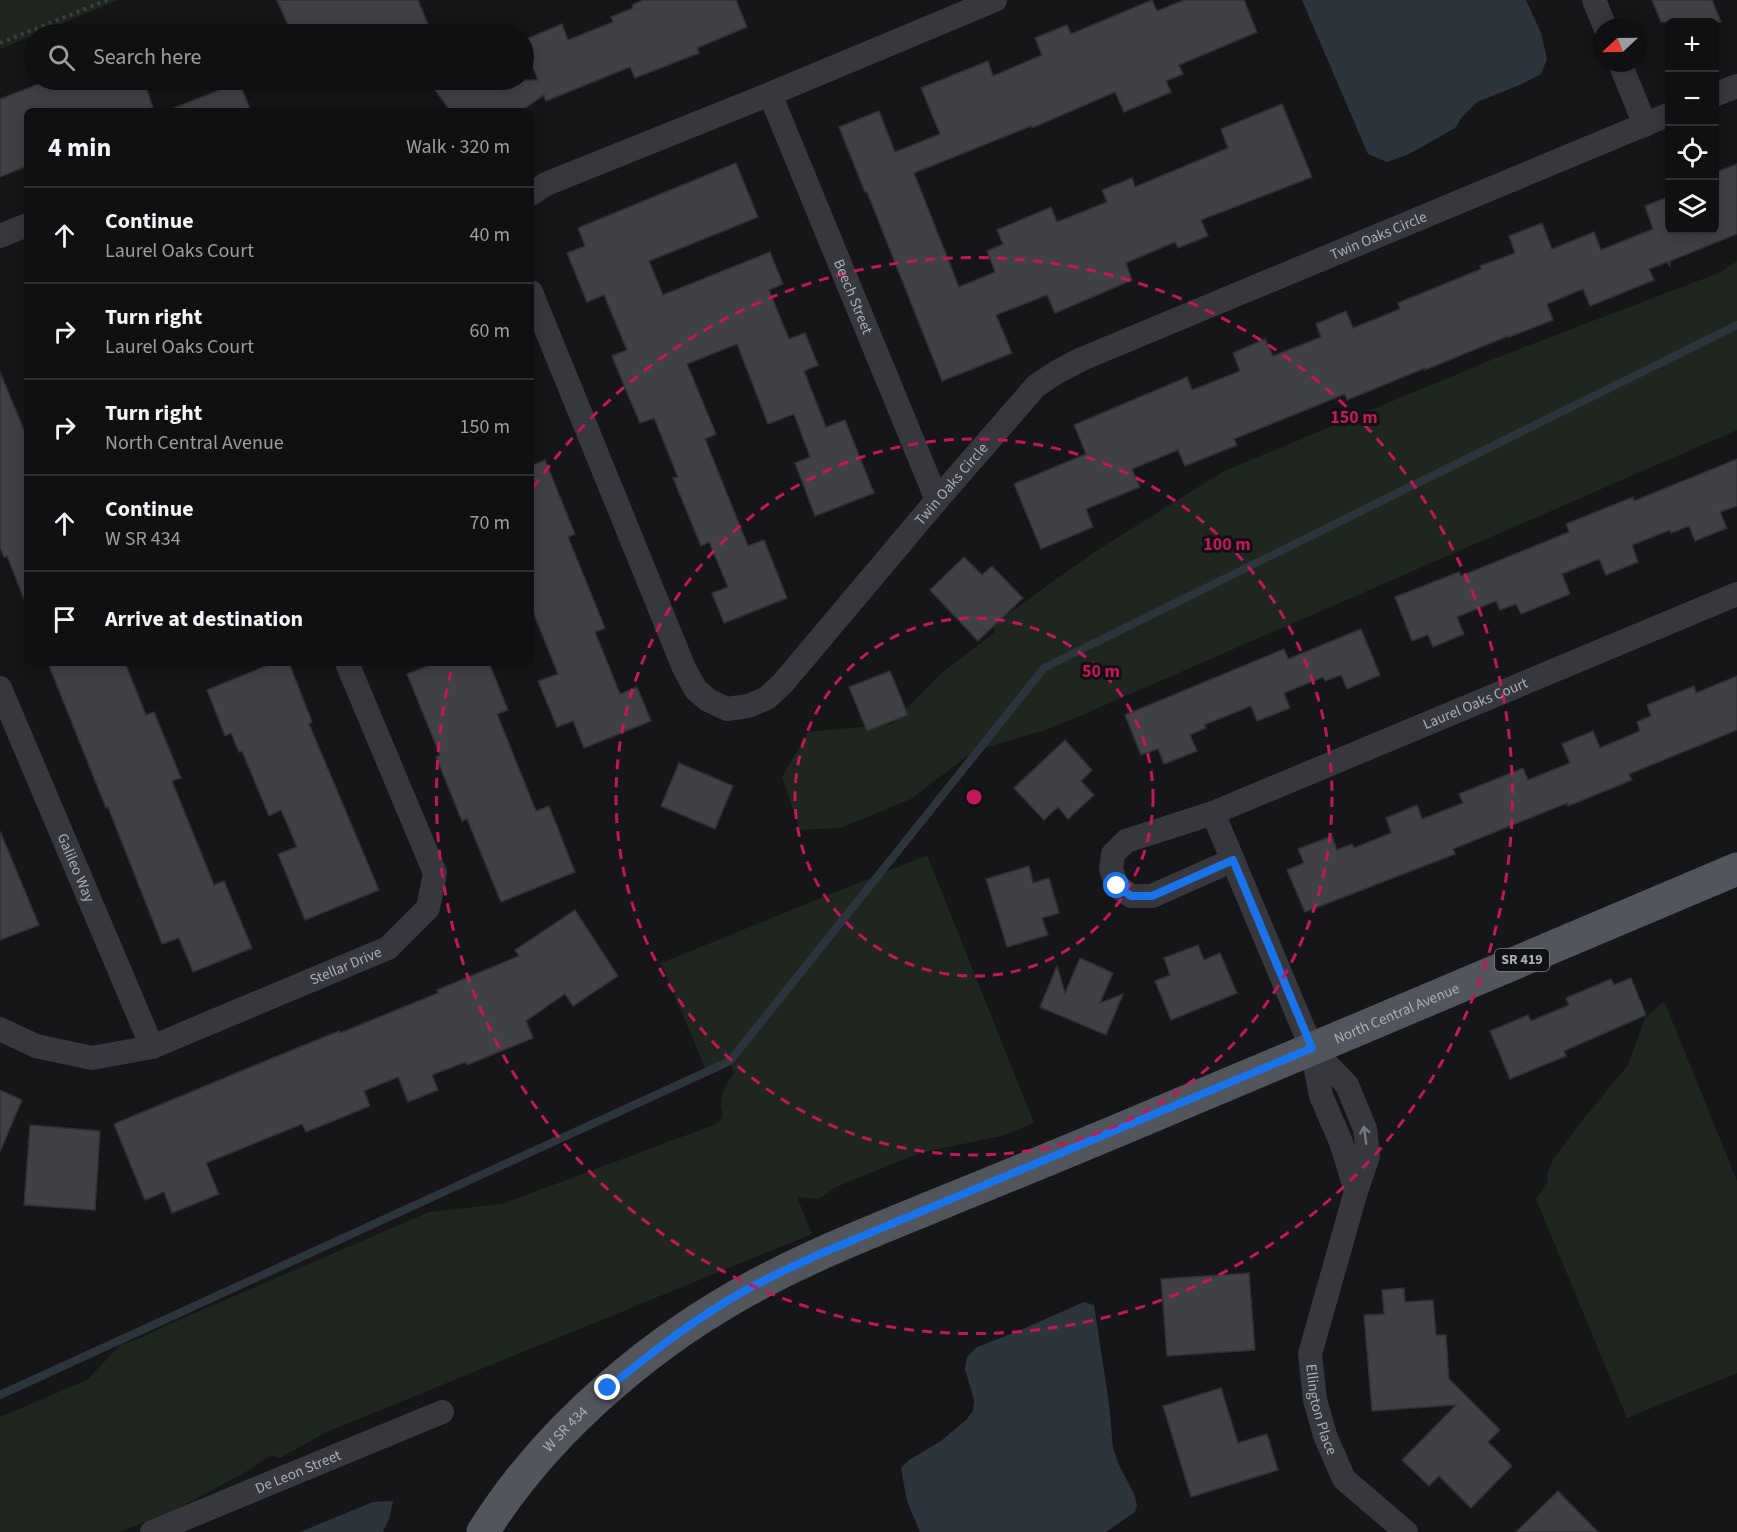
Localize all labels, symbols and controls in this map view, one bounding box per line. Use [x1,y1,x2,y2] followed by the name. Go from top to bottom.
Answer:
[1593,18,1647,72] north arrow
[1665,18,1719,234] map controls
[1665,18,1719,72] button: +
[24,24,534,90] search box
[45,41,78,74] icon: search
[93,41,201,73] text: Search here
[1665,72,1719,126] button: −
[1665,126,1719,180] button: locate
[48,129,111,166] text: 4 min
[406,133,510,161] text: Walk · 320 m
[1665,180,1719,234] button: layers
[105,205,194,237] text: Continue
[1327,206,1430,265] street label: Twin Oaks Circle
[48,219,81,252] icon: ahead
[470,221,510,249] text: 40 m
[105,237,254,265] text: Laurel Oaks Court
[828,256,878,337] street label: Beech Street
[105,301,202,333] text: Turn right
[48,315,81,348] icon: right
[470,317,510,345] text: 60 m
[105,333,254,361] text: Laurel Oaks Court
[105,397,202,429] text: Turn right
[1330,405,1378,430] text: 150 m
[48,411,81,444] icon: right
[460,413,510,441] text: 150 m
[105,429,284,457] text: North Central Avenue
[910,438,993,530] street label: Twin Oaks Circle
[105,493,194,525] text: Continue
[48,507,81,540] icon: ahead
[470,509,510,537] text: 70 m
[105,525,181,553] text: W SR 434
[1203,532,1251,557] text: 100 m
[48,603,81,636] icon: arrive
[105,603,303,635] text: Arrive at destination
[1082,659,1120,684] text: 50 m
[1420,672,1531,735] street label: Laurel Oaks Court
[964,787,984,807] centre of rings
[52,830,100,905] street label: Galileo Way
[1103,872,1129,898] route start
[306,941,385,990] street label: Stellar Drive
[1495,949,1549,971] road number: SR 419
[1331,977,1463,1049] street label: North Central Avenue
[1360,1126,1371,1145] one-way arrow
[1301,1363,1343,1458] street label: Ellington Place
[594,1374,620,1400] route end
[538,1401,593,1457] street label: W SR 434
[252,1444,344,1499] street label: De Leon Street

